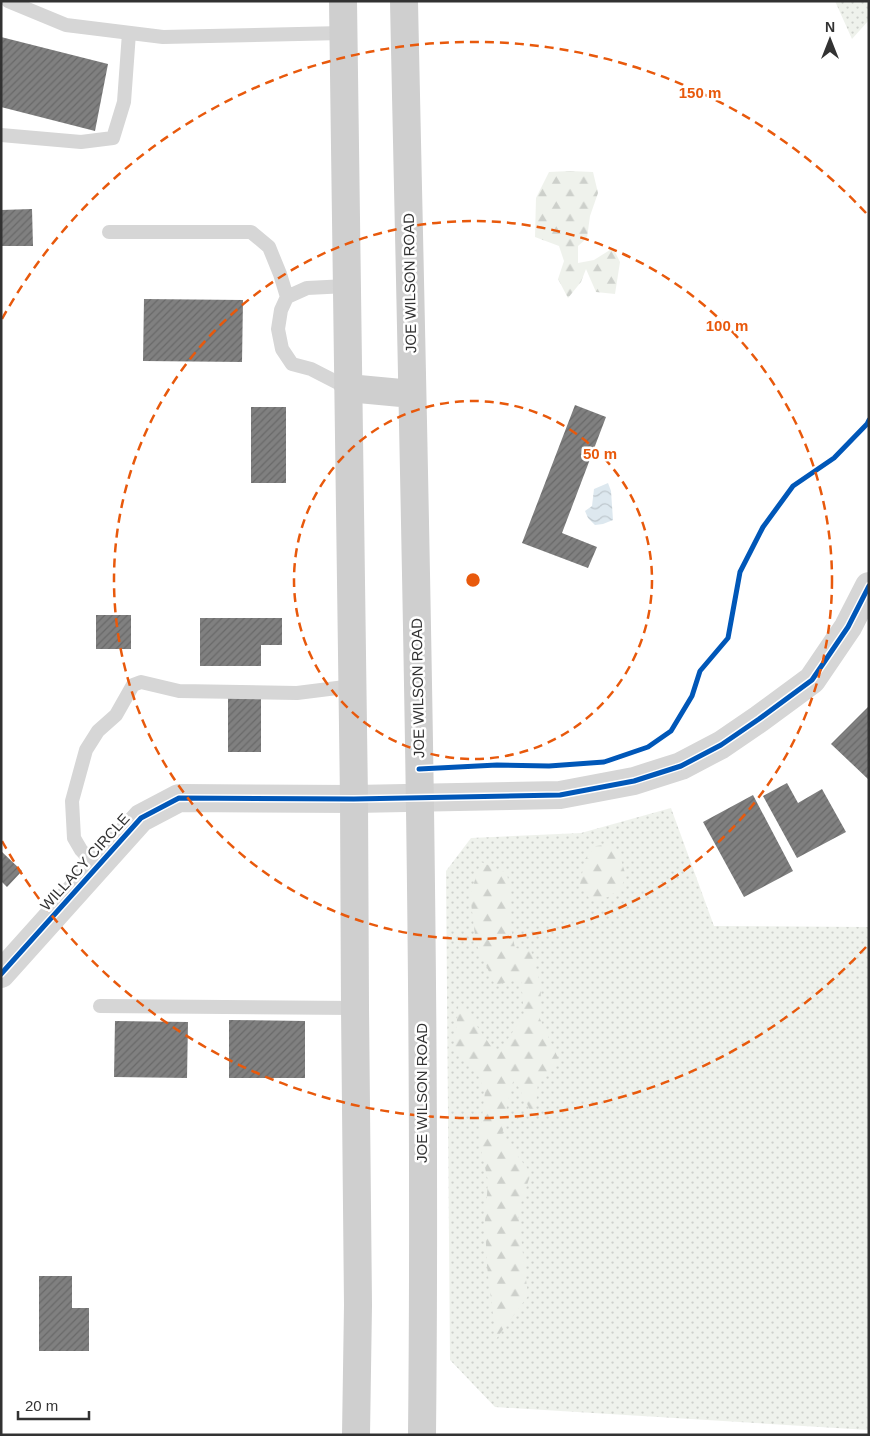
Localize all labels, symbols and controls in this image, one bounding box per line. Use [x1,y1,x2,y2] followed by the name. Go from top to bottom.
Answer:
[805,15,855,65] north arrow
[825,19,835,35] text: N
[679,84,721,101] text: 150 m
[400,213,419,353] street label: JOE WILSON ROAD
[706,317,748,334] text: 100 m
[583,445,617,462] text: 50 m
[464,571,482,589] centre of rings
[408,618,427,758] street label: JOE WILSON ROAD
[37,810,133,914] street label: WILLACY CIRCLE
[413,1023,430,1163] street label: JOE WILSON ROAD
[18,1388,89,1420] scale bar
[25,1397,58,1414] text: 20 m

